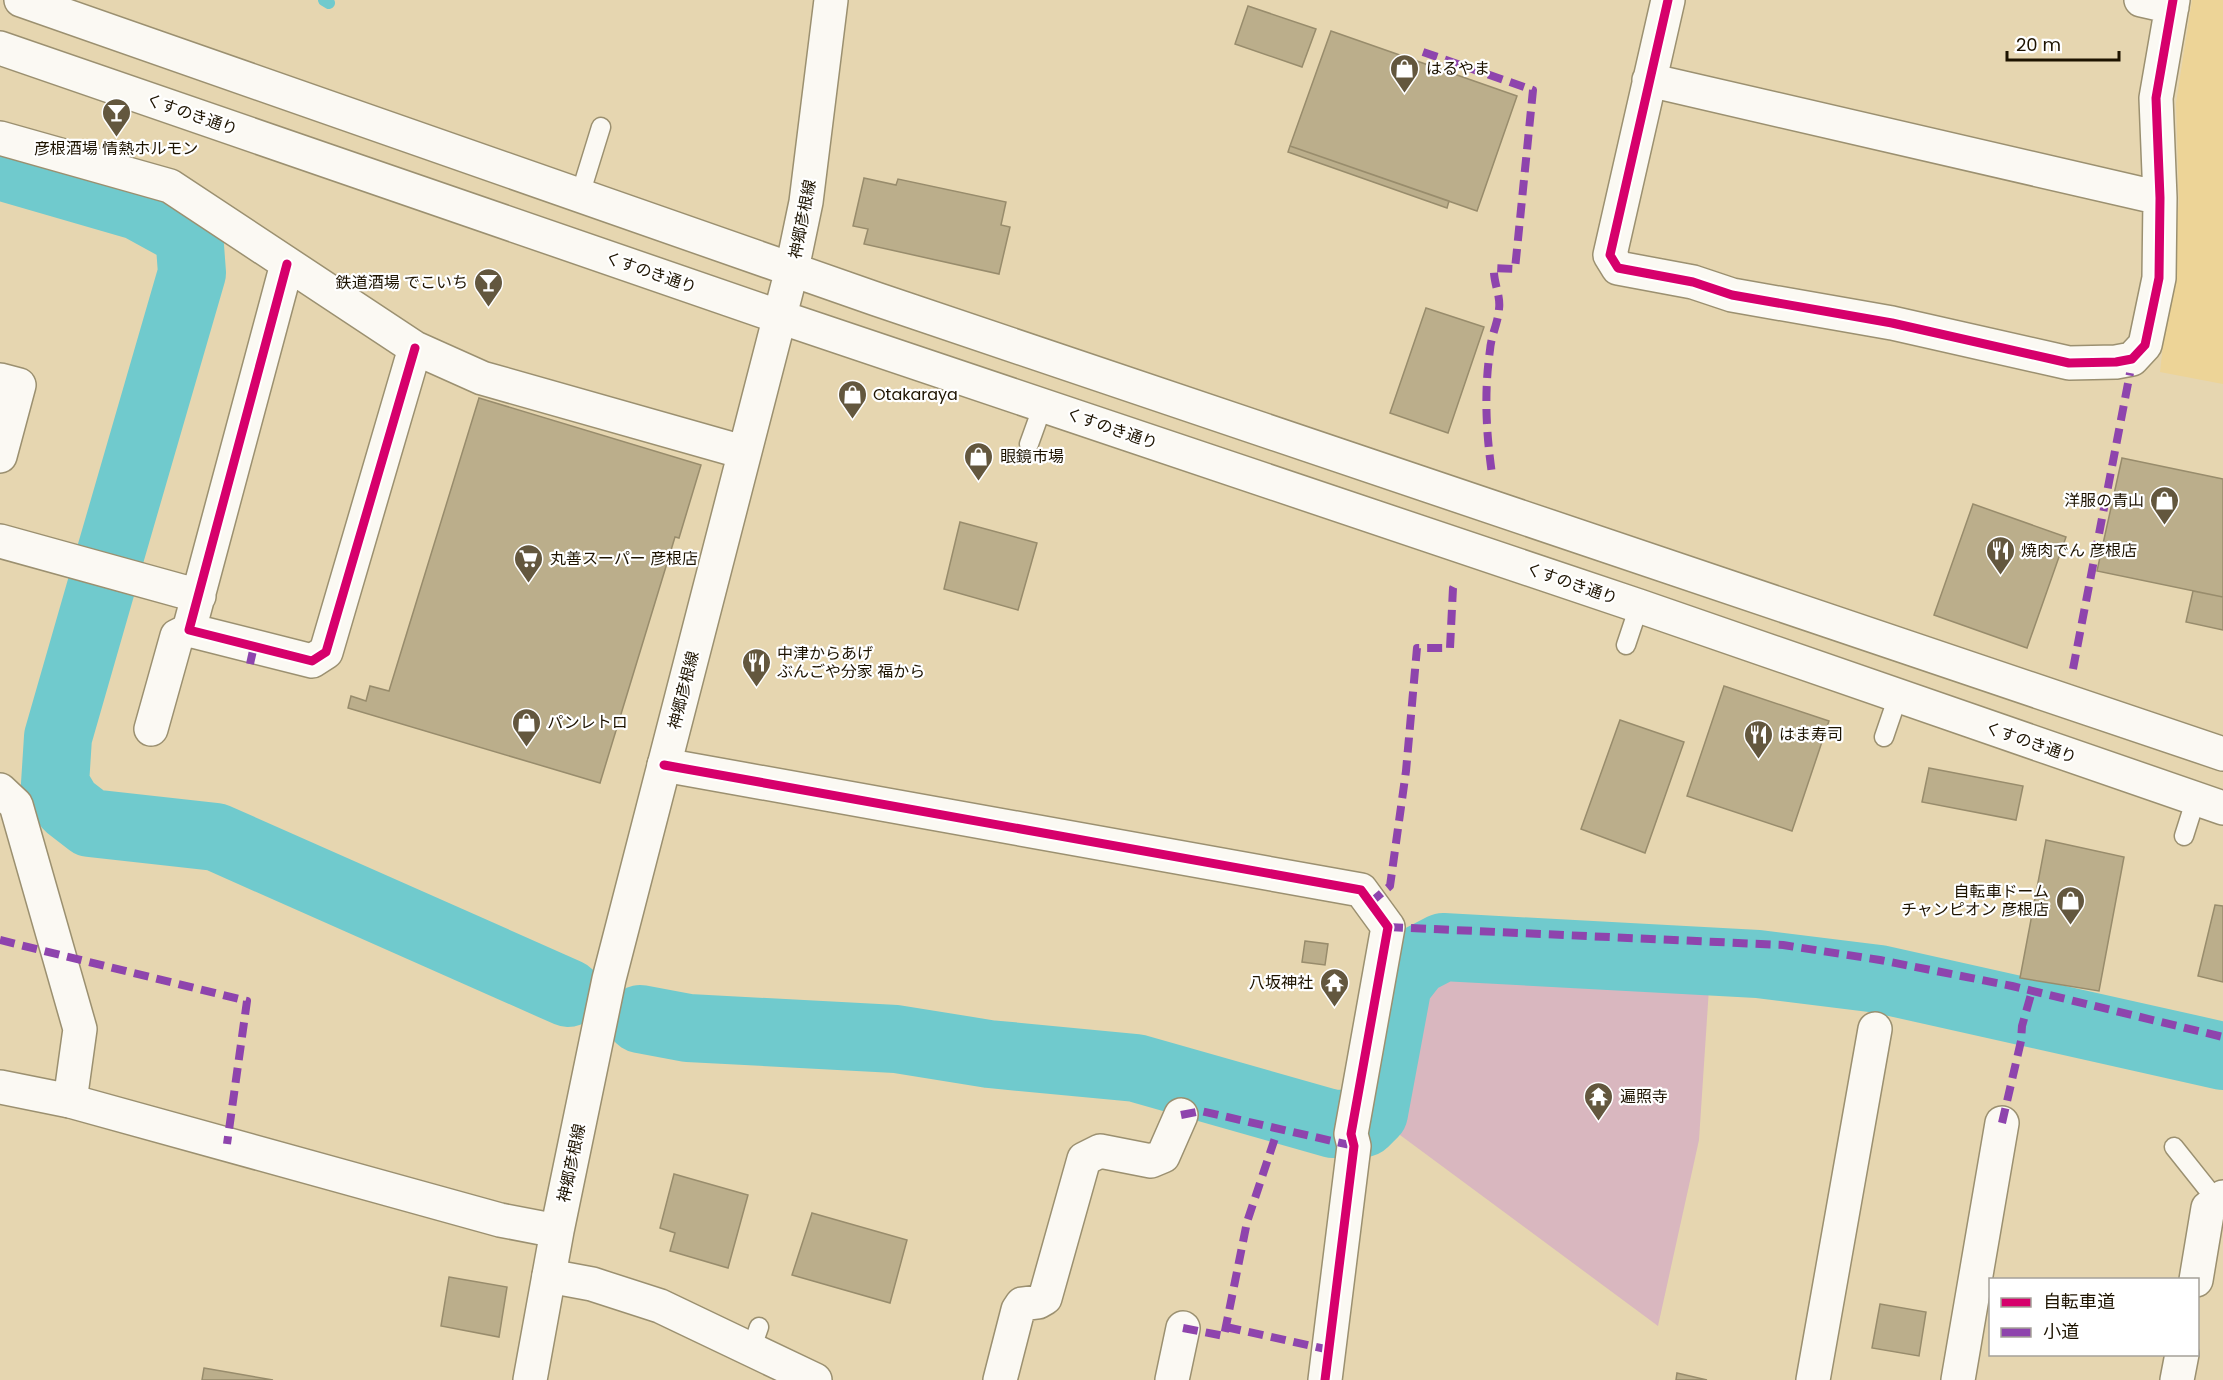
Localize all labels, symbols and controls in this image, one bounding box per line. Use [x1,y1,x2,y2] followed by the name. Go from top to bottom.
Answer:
[2007,24,2120,62] scale bar
[2016,32,2061,57] text: 20 m
[1389,52,1421,94] shop icon: はるやま
[1426,57,1490,80] place label: はるやま
[143,88,241,141] street label: くすのき通り
[100,96,132,138] bar icon: 彦根酒場 情熱ホルモン
[34,137,198,160] place label: 彦根酒場 情熱ホルモン
[784,178,821,261] street label: 神郷彦根線
[602,246,700,299] street label: くすのき通り
[473,266,505,308] bar icon: 鉄道酒場 でこいち
[336,271,468,294] place label: 鉄道酒場 でこいち
[836,378,868,420] shop icon: Otakaraya
[873,383,958,406] place label: Otakaraya
[1063,402,1161,455] street label: くすのき通り
[963,440,995,482] shop icon: 眼鏡市場
[1000,445,1064,468] place label: 眼鏡市場
[2149,484,2181,526] shop icon: 洋服の青山
[2064,489,2144,512] place label: 洋服の青山
[1984,534,2016,576] restaurant icon: 焼肉でん 彦根店
[2021,539,2137,562] place label: 焼肉でん 彦根店
[513,542,545,584] supermarket icon: 丸善スーパー 彦根店
[550,547,698,570] place label: 丸善スーパー 彦根店
[1523,557,1621,610] street label: くすのき通り
[777,642,925,683] place label: 中津からあげ ぶんごや分家 福から
[740,646,772,688] restaurant icon: 中津からあげ ぶんごや分家 福から
[663,649,704,732] street label: 神郷彦根線
[510,706,542,748] shop icon: パンレトロ
[547,711,628,734] place label: パンレトロ
[1982,716,2080,769] street label: くすのき通り
[1742,718,1774,760] restaurant icon: はま寿司
[1779,723,1843,746] place label: はま寿司
[1901,880,2049,921] place label: 自転車ドーム チャンピオン 彦根店
[2054,884,2086,926] shop icon: 自転車ドーム チャンピオン 彦根店
[1318,966,1350,1008] temple icon: 八坂神社
[1249,971,1313,994] place label: 八坂神社
[1583,1080,1615,1122] temple icon: 遍照寺
[1620,1085,1668,1108] place label: 遍照寺
[552,1122,591,1205] street label: 神郷彦根線
[1989,1278,2199,1356] legend
[2043,1289,2115,1314] text: 自転車道
[2043,1319,2079,1344] text: 小道

